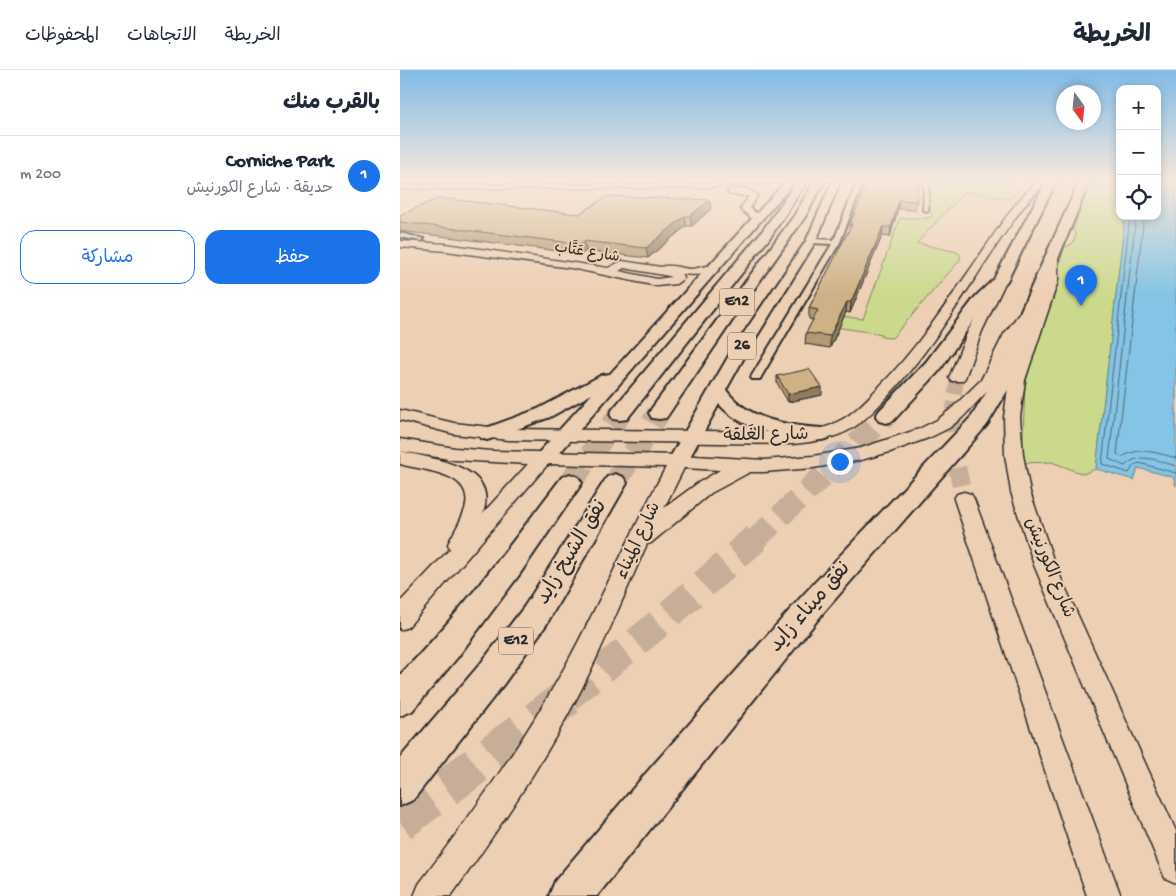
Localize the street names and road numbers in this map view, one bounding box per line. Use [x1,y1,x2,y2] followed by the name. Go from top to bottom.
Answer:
[553,237,621,267] street label: شارع عَتَّاب
[720,288,754,316] road number: E12
[728,332,756,360] road number: 26
[723,422,809,447] street label: شارع الغَلقة
[532,496,614,610] street label: نفق الشيخ زايد
[612,499,666,583] street label: شارع الميناء
[1019,515,1079,621] street label: شارع الكورنيش
[765,557,857,659] street label: نفق ميناء زايد
[498,628,534,654] road number: E12

